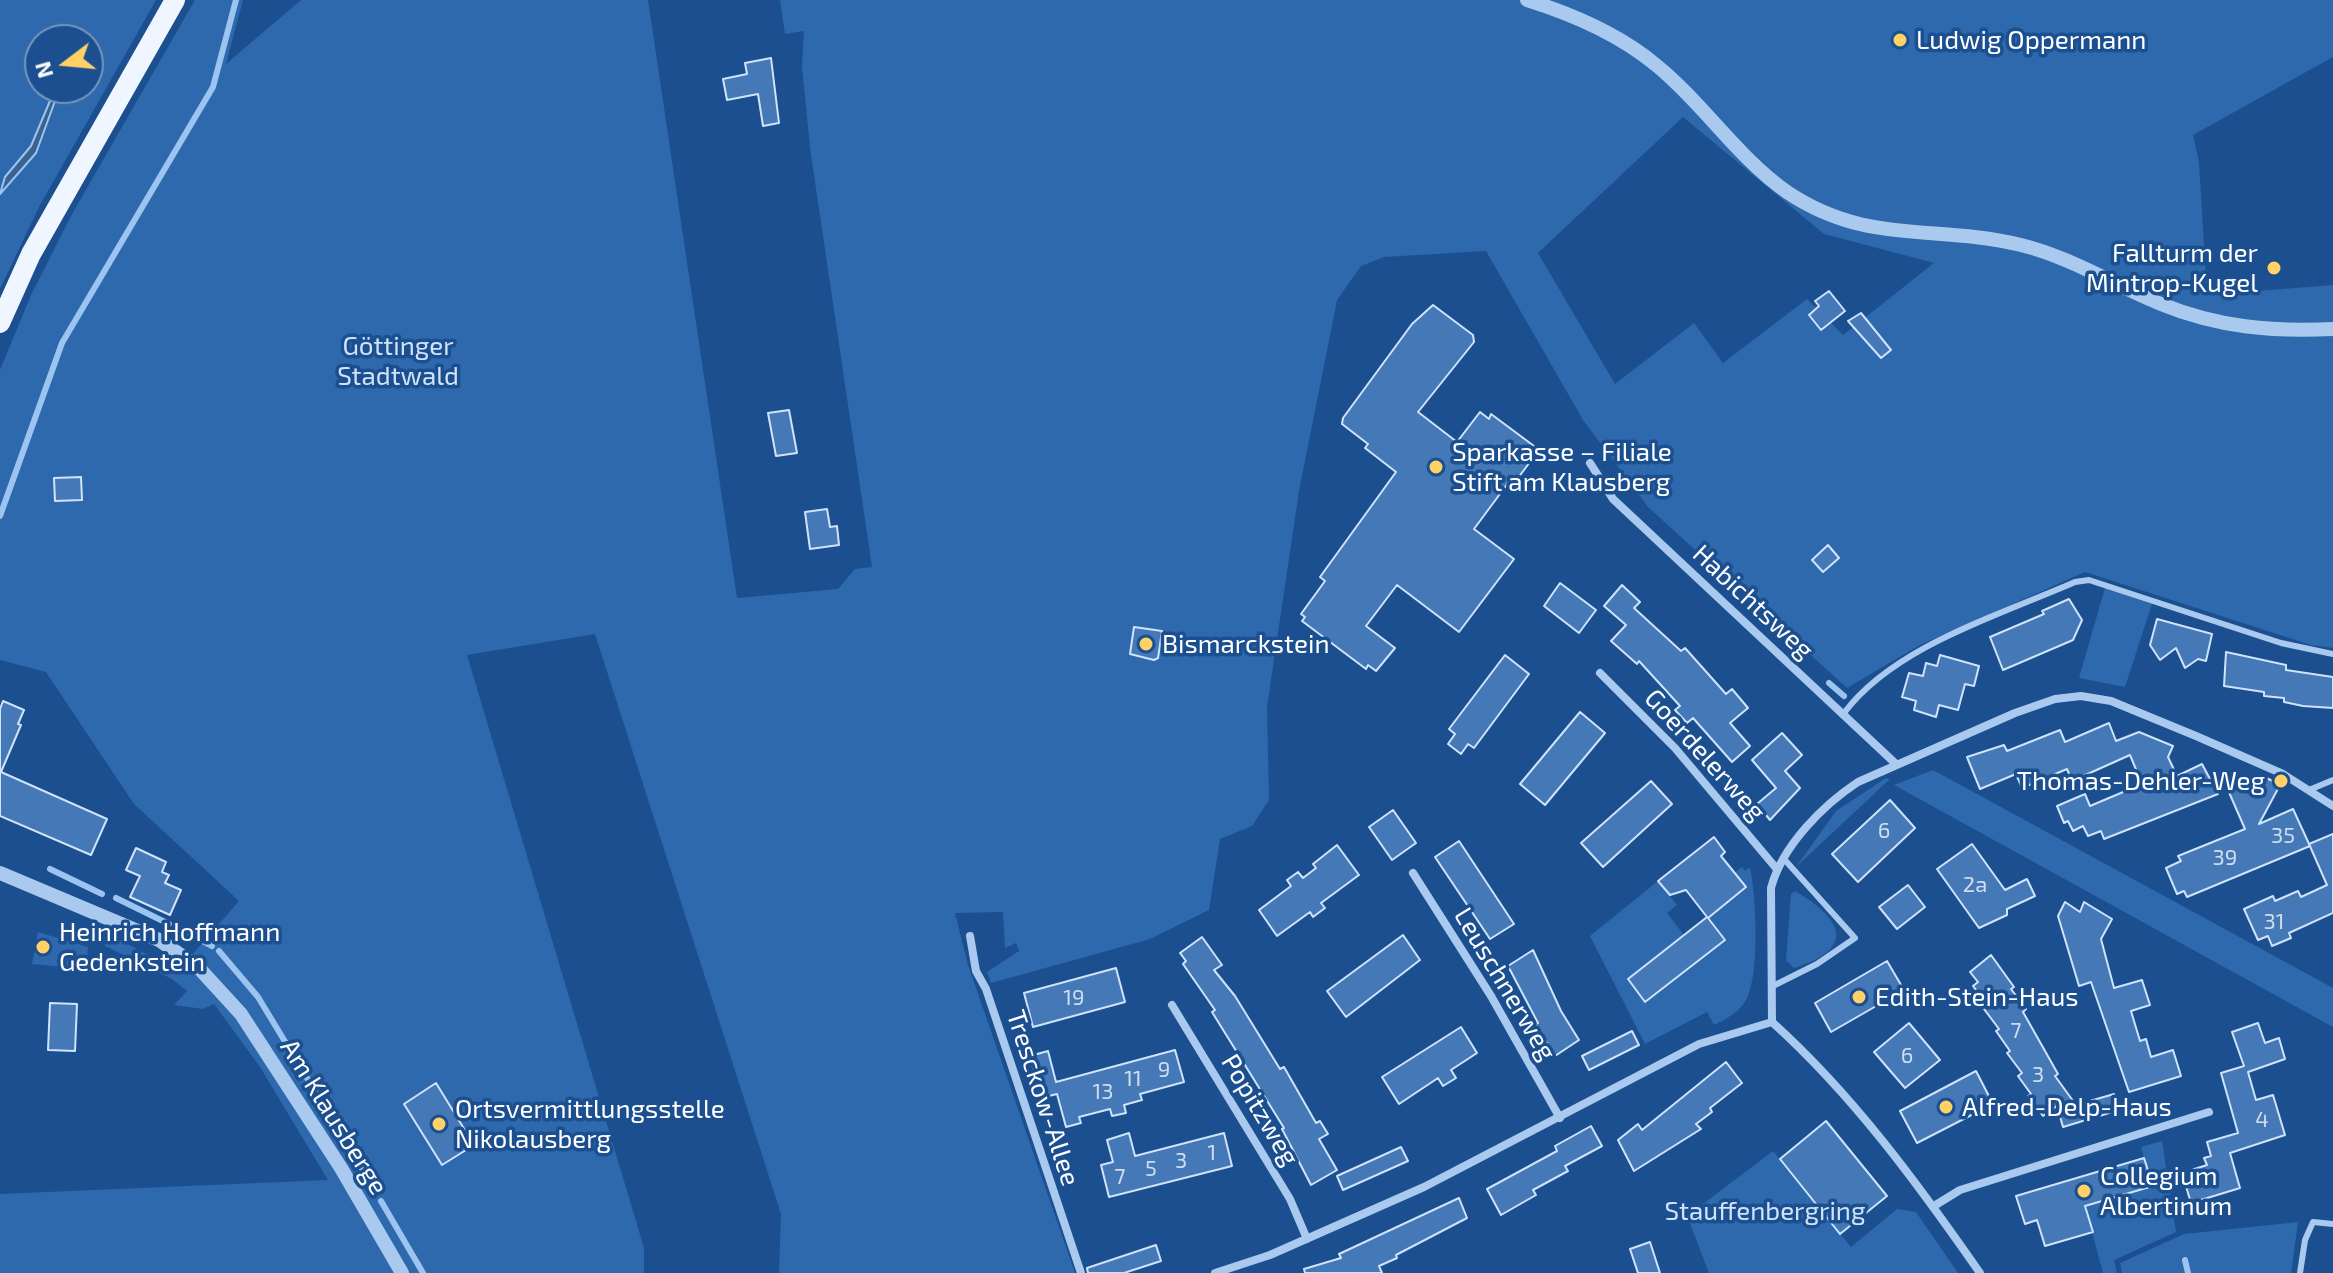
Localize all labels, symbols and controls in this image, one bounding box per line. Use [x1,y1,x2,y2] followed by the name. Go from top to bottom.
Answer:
[24,24,104,104] north arrow
[1916,24,2146,56] place label: Ludwig Oppermann
[1891,31,1909,49] marker: Ludwig Oppermann
[28,59,58,81] text: N
[2086,237,2258,298] place label: Fallturm der Mintrop-Kugel
[2265,259,2283,277] marker: Fallturm der Mintrop-Kugel
[337,330,459,392] park label: Göttinger Stadtwald
[1452,436,1672,498] place label: Sparkasse – Filiale Stift am Klausberg
[1427,458,1445,476] marker: Sparkasse – Filiale Stift am Klausberg
[1686,538,1820,666] street label: Habichtsweg
[1162,628,1329,660] place label: Bismarckstein
[1137,635,1155,653] marker: Bismarckstein
[1638,683,1772,827] street label: Goerdelerweg
[2017,765,2265,797] place label: Thomas-Dehler-Weg
[2272,772,2290,790] marker: Thomas-Dehler-Weg
[1878,818,1890,844] house number: 6
[2271,823,2295,849] house number: 35
[2213,845,2237,871] house number: 39
[1963,872,1987,898] house number: 2a
[1447,902,1563,1066] street label: Leuschnerweg
[2264,909,2284,935] house number: 31
[59,916,280,978] place label: Heinrich Hoffmann Gedenkstein
[34,938,52,956] marker: Heinrich Hoffmann Gedenkstein
[1875,981,2078,1013] place label: Edith-Stein-Haus
[1063,985,1085,1011] house number: 19
[1850,988,1868,1006] marker: Edith-Stein-Haus
[1000,1006,1086,1190] street label: Tresckow-Allee
[2010,1018,2022,1044] house number: 7
[274,1033,394,1201] street label: Am Klausberge
[1901,1043,1913,1069] house number: 6
[1215,1049,1305,1171] street label: Popitzweg
[1158,1057,1170,1083] house number: 9
[2032,1062,2044,1088] house number: 3
[1124,1066,1142,1092] house number: 11
[1093,1079,1113,1105] house number: 13
[1962,1091,2172,1123] place label: Alfred-Delp-Haus
[455,1093,725,1154] place label: Ortsvermittlungsstelle Nikolausberg
[1937,1098,1955,1116] marker: Alfred-Delp-Haus
[2255,1107,2269,1133] house number: 4
[430,1115,448,1133] marker: Ortsvermittlungsstelle Nikolausberg
[1208,1140,1216,1166] house number: 1
[1175,1148,1187,1174] house number: 3
[1145,1156,1157,1182] house number: 5
[2100,1160,2232,1222] place label: Collegium Albertinum
[1114,1164,1126,1190] house number: 7
[2075,1182,2093,1200] marker: Collegium Albertinum
[1665,1195,1865,1227] park label: Stauffenbergring

